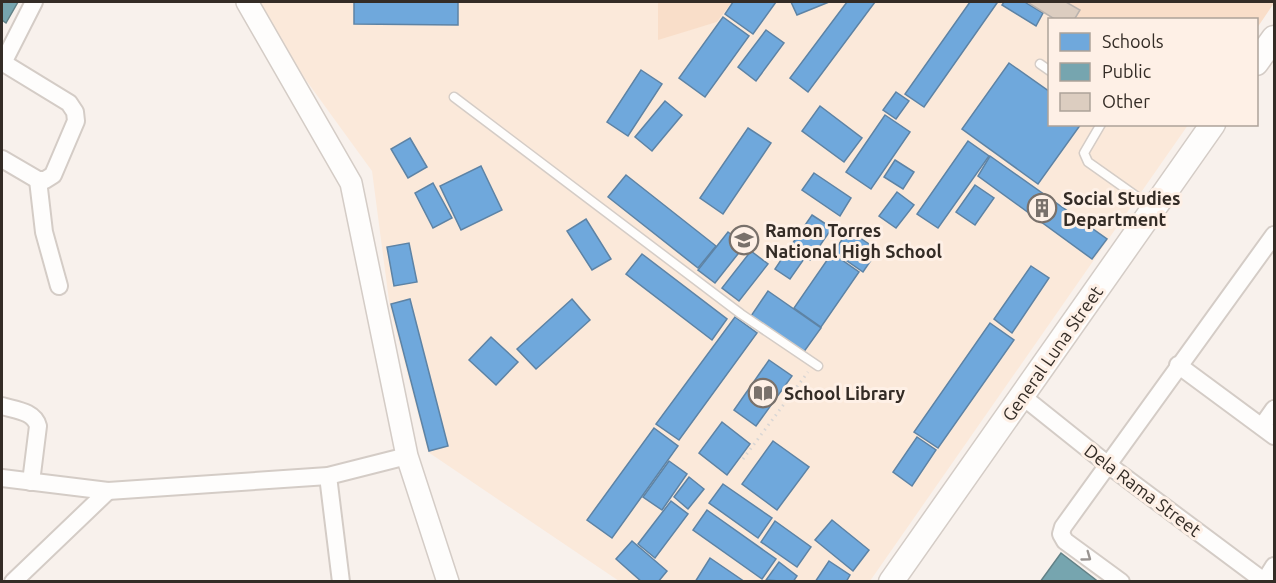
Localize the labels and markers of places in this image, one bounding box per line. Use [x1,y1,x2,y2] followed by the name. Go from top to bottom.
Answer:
[1063,188,1181,229] place label: Social Studies Department
[1026,192,1058,224] building icon: Social Studies Department
[765,220,943,261] place label: Ramon Torres National High School
[728,224,760,256] school or university icon: Ramon Torres National High School
[747,377,779,409] library icon: School Library
[784,383,906,403] place label: School Library

